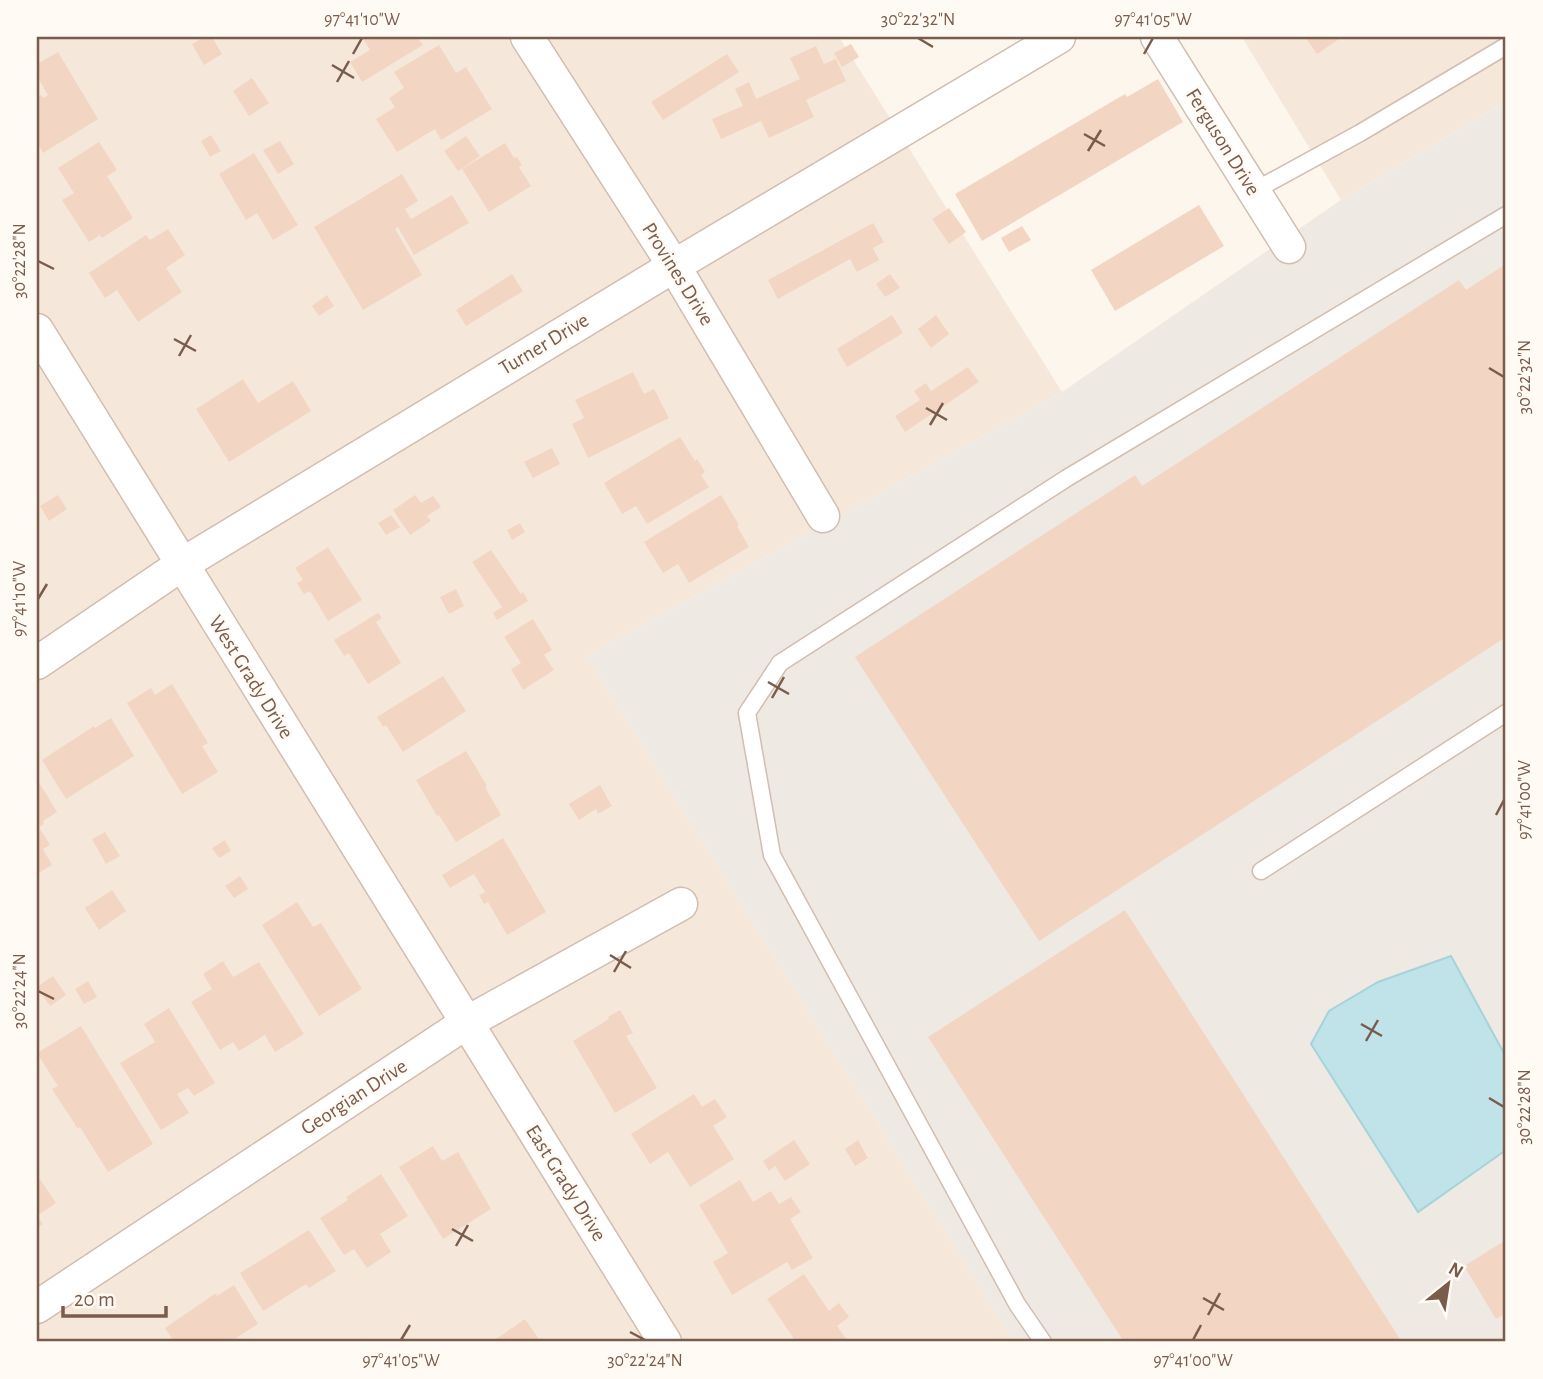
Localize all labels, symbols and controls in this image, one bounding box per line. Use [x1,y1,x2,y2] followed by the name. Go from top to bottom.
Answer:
[324,11,400,29] text: 97°41'10"W
[881,11,955,29] text: 30°22'32"N
[1114,11,1192,29] text: 97°41'05"W
[1182,85,1264,199] street label: Ferguson Drive
[638,219,718,329] street label: Provines Drive
[11,223,29,299] text: 30°22'28"N
[496,309,592,379] street label: Turner Drive
[1516,340,1534,414] text: 30°22'32"N
[11,561,29,637] text: 97°41'10"W
[205,612,297,742] street label: West Grady Drive
[1516,760,1534,840] text: 97°41'00"W
[11,953,29,1029] text: 30°22'24"N
[297,1055,411,1139] street label: Georgian Drive
[1516,1069,1534,1145] text: 30°22'28"N
[522,1121,610,1245] street label: East Grady Drive
[1414,1250,1484,1320] north arrow
[1445,1259,1466,1282] text: N
[63,1274,166,1318] scale bar
[74,1289,115,1310] text: 20 m
[362,1352,440,1370] text: 97°41'05"W
[607,1352,683,1370] text: 30°22'24"N
[1153,1352,1233,1370] text: 97°41'00"W

